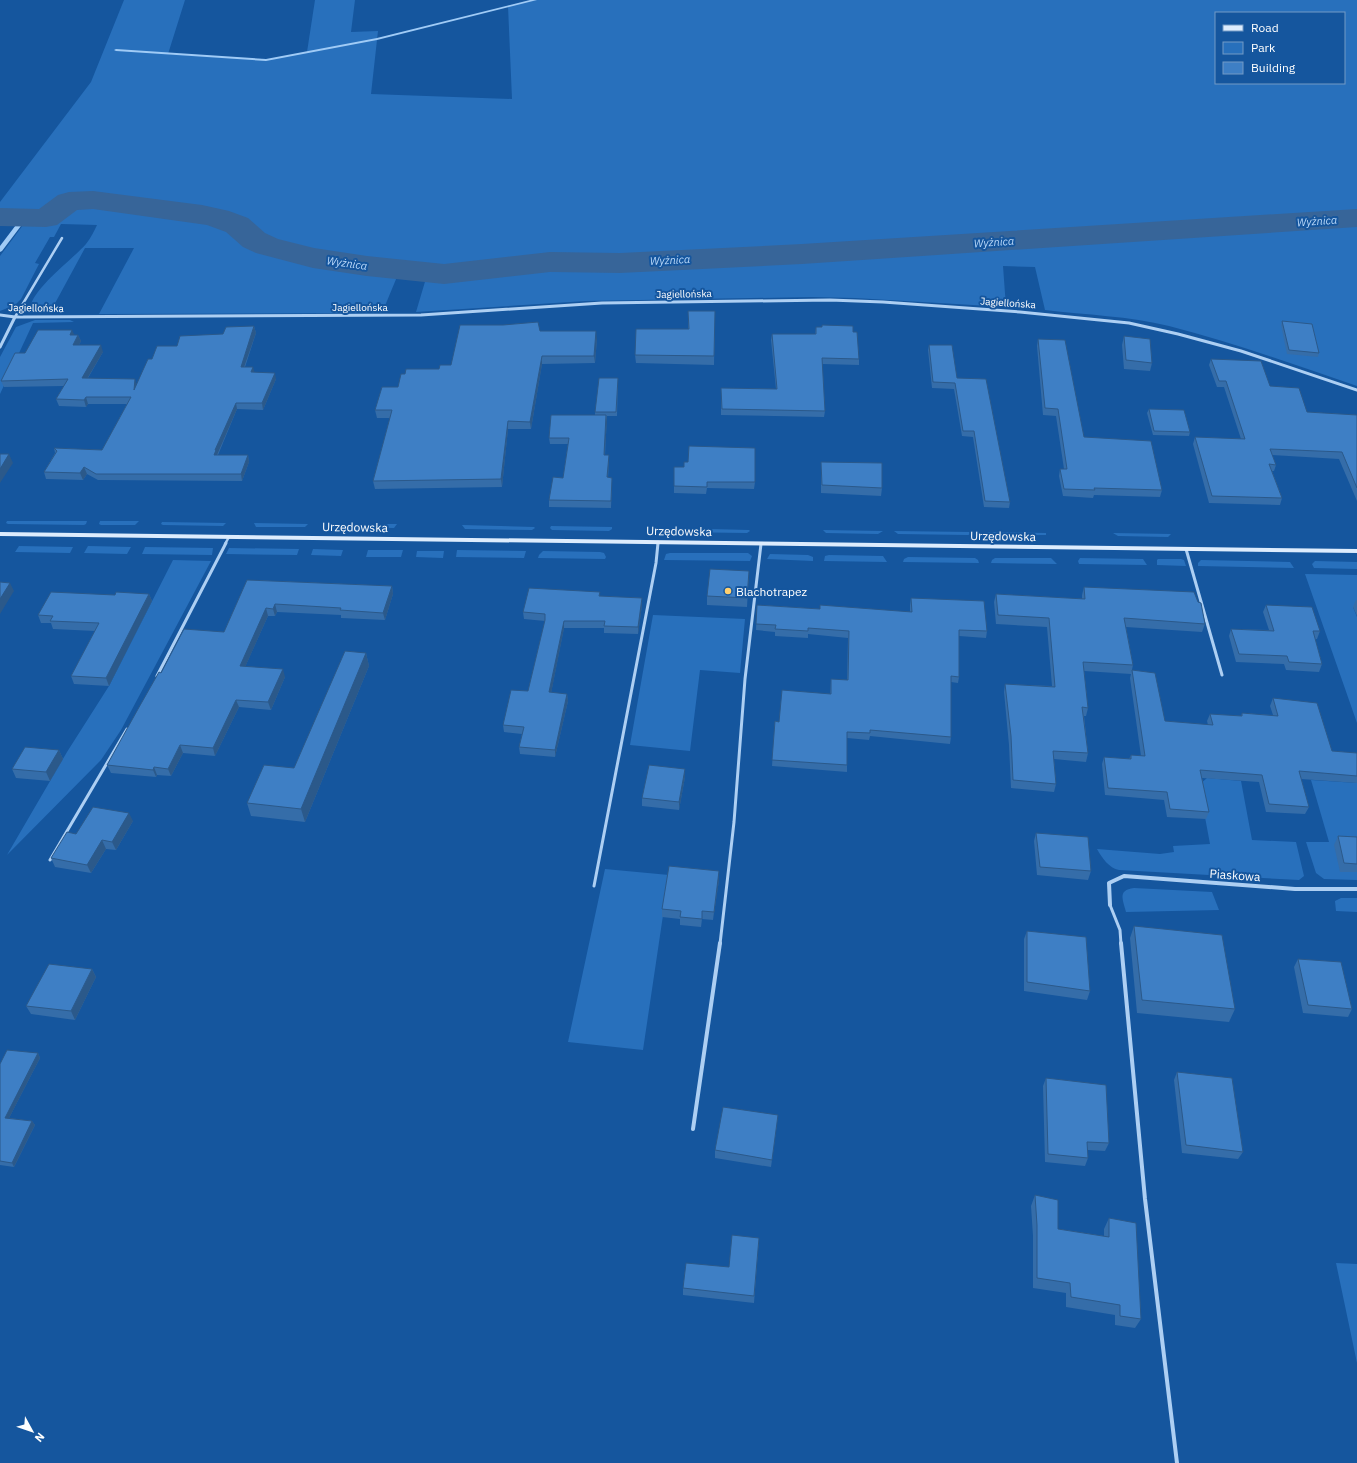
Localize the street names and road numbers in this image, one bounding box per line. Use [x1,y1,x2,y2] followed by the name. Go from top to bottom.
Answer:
[656,287,713,301] street label: Jagiellońska
[980,295,1037,311] street label: Jagiellońska
[8,301,65,315] street label: Jagiellońska
[332,301,389,314] street label: Jagiellońska
[322,519,389,535] street label: Urzędowska
[646,523,713,539] street label: Urzędowska
[970,528,1037,544] street label: Urzędowska
[1209,866,1261,884] street label: Piaskowa

